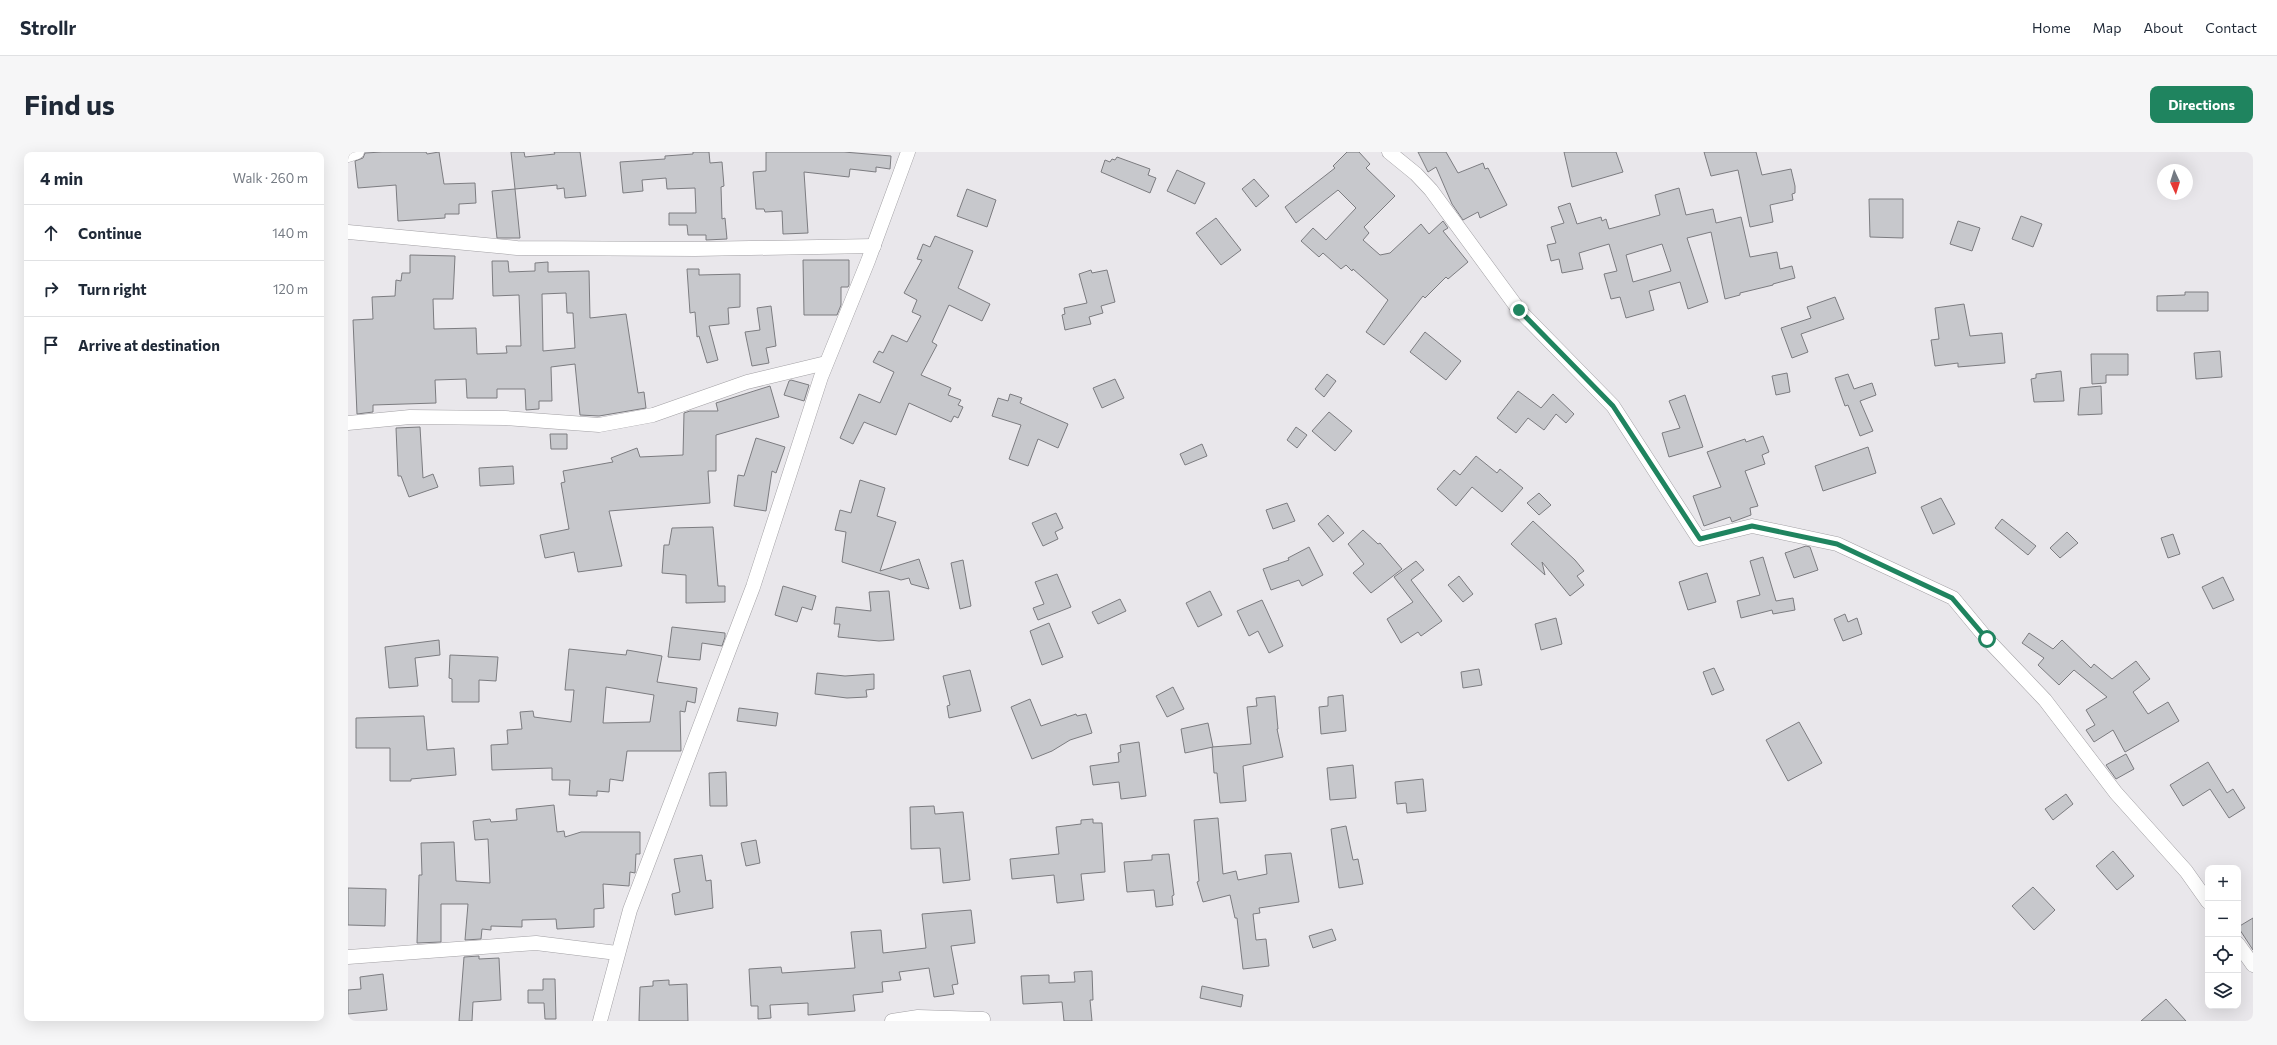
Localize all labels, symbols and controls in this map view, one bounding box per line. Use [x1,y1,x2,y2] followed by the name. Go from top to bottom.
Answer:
[20,16,76,39] text: Strollr
[2032,19,2071,36] text: Home
[2093,19,2121,36] text: Map
[2143,19,2183,36] text: About
[2205,19,2257,36] text: Contact
[2150,86,2253,123] button: Directions
[24,87,115,121] text: Find us
[2157,164,2193,200] north arrow
[40,168,83,189] text: 4 min
[233,170,308,186] text: Walk · 260 m
[40,222,62,244] icon: ahead
[78,224,142,242] text: Continue
[272,225,308,241] text: 140 m
[40,278,62,300] icon: right
[78,280,147,298] text: Turn right
[273,281,308,297] text: 120 m
[1510,301,1528,319] route end
[40,334,62,356] icon: arrive
[78,336,220,354] text: Arrive at destination
[1978,630,1996,648] route start
[2205,865,2241,1009] map controls
[2205,865,2241,901] button: +
[2205,901,2241,937] button: −
[2205,937,2241,973] button: locate
[2205,973,2241,1009] button: layers

